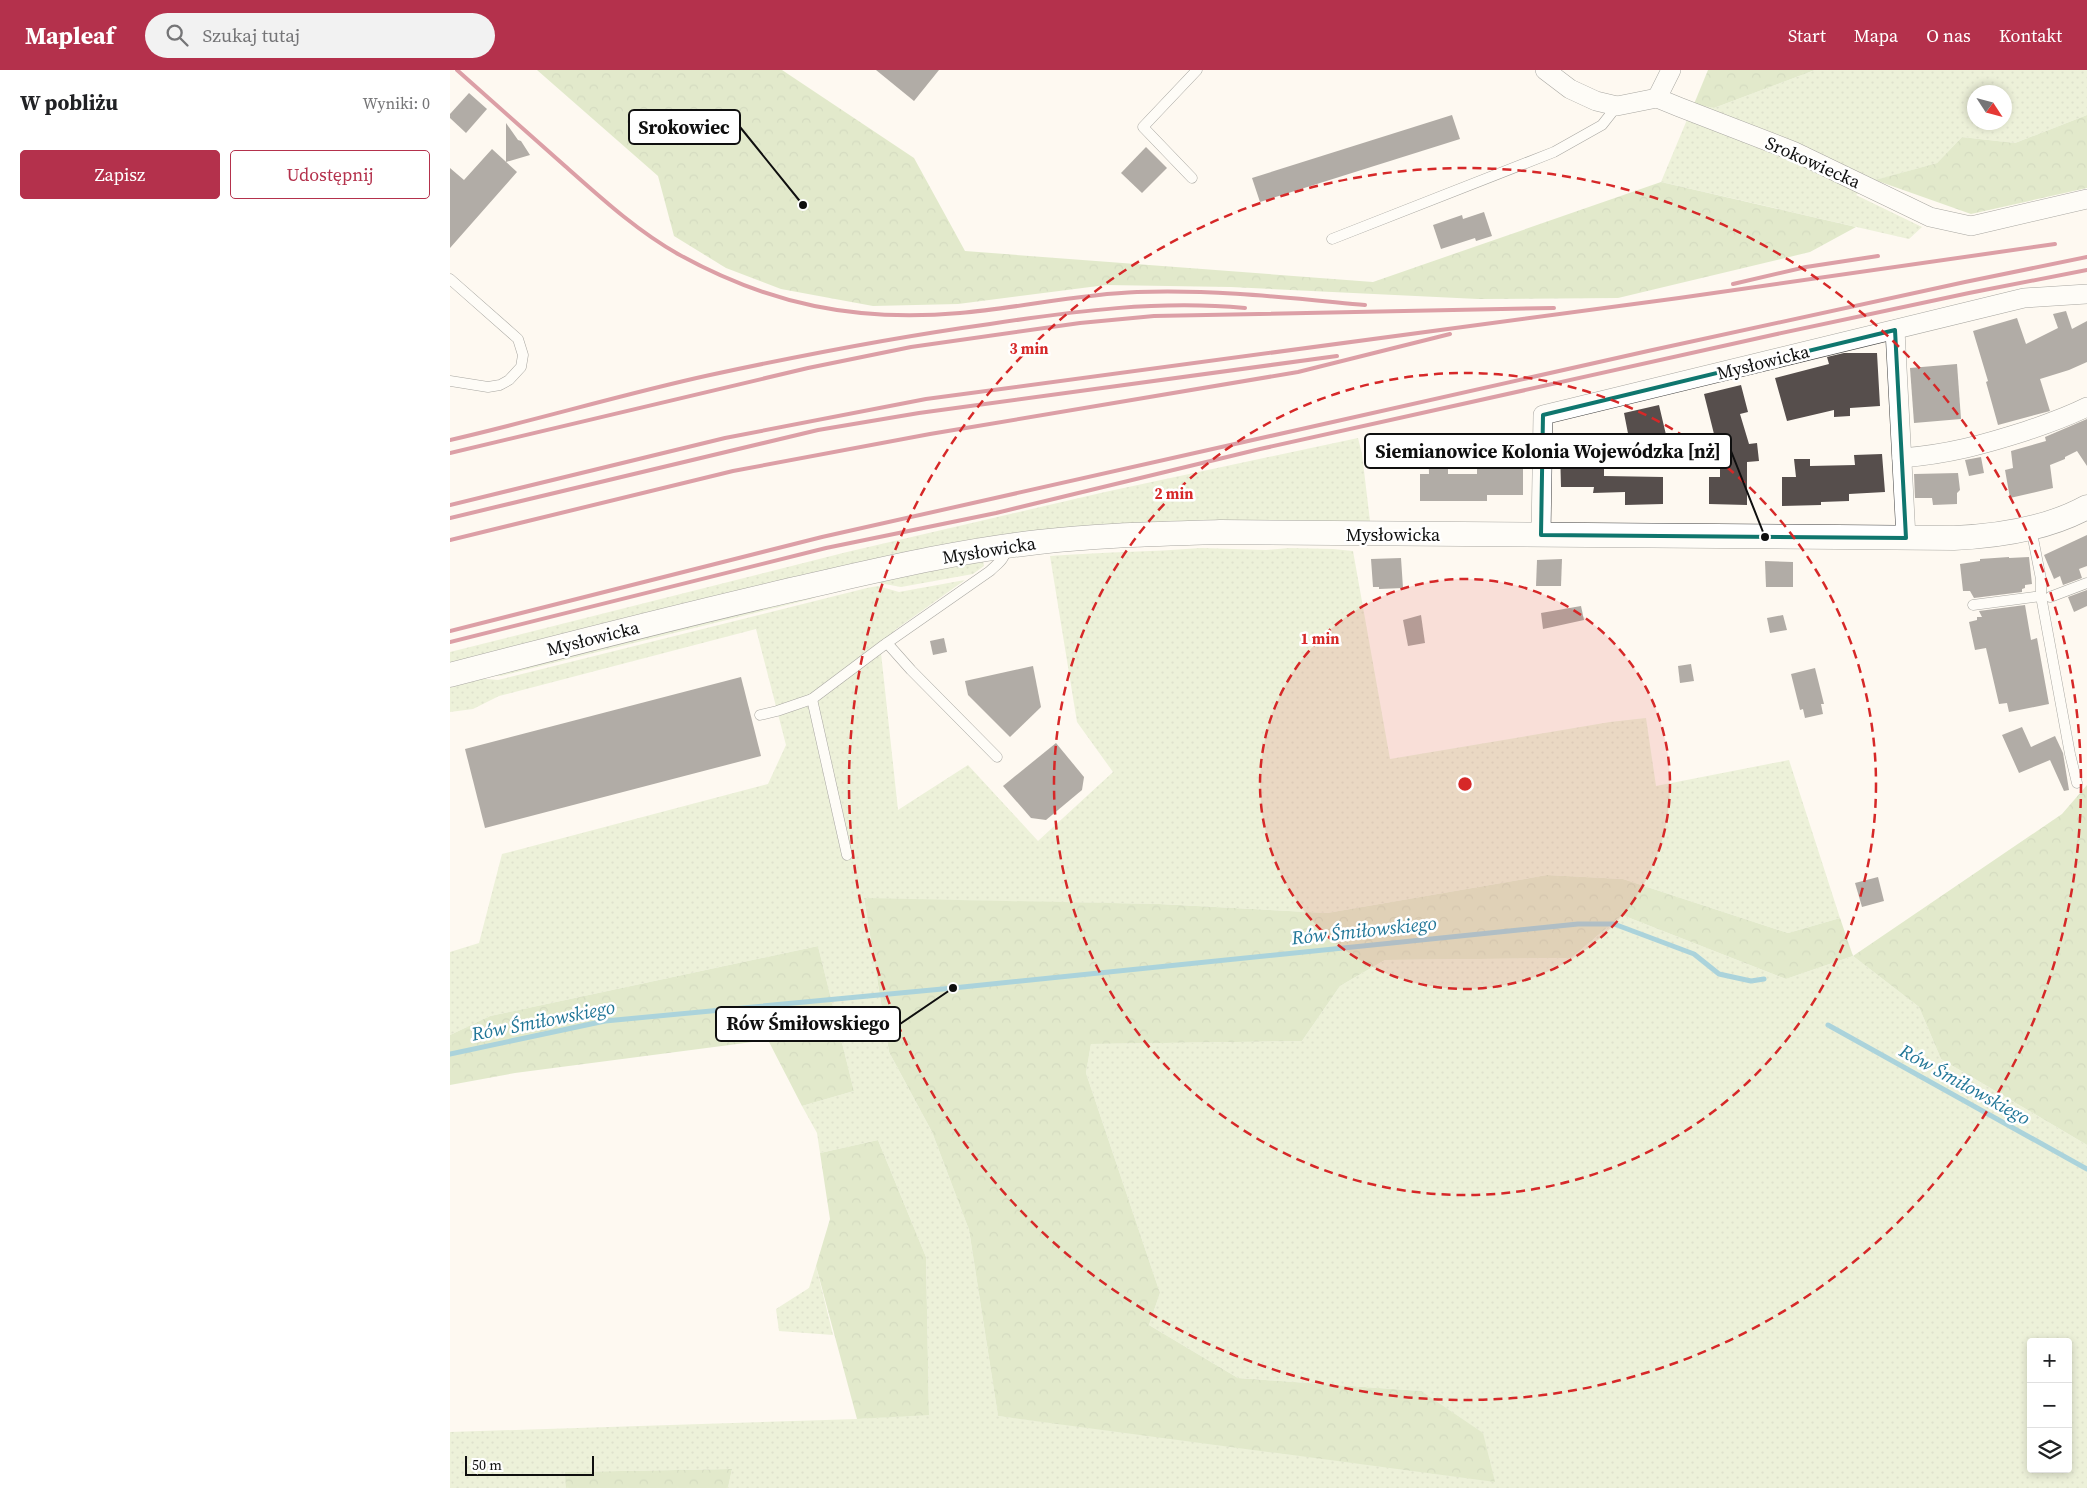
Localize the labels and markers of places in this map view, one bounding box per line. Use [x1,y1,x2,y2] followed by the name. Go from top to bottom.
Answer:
[629,110,740,144] callout: Srokowiec
[1365,434,1731,468] callout: Siemianowice Kolonia Wojewódzka [nż]
[1456,775,1474,793] centre of rings
[716,1007,900,1041] callout: Rów Śmiłowskiego

